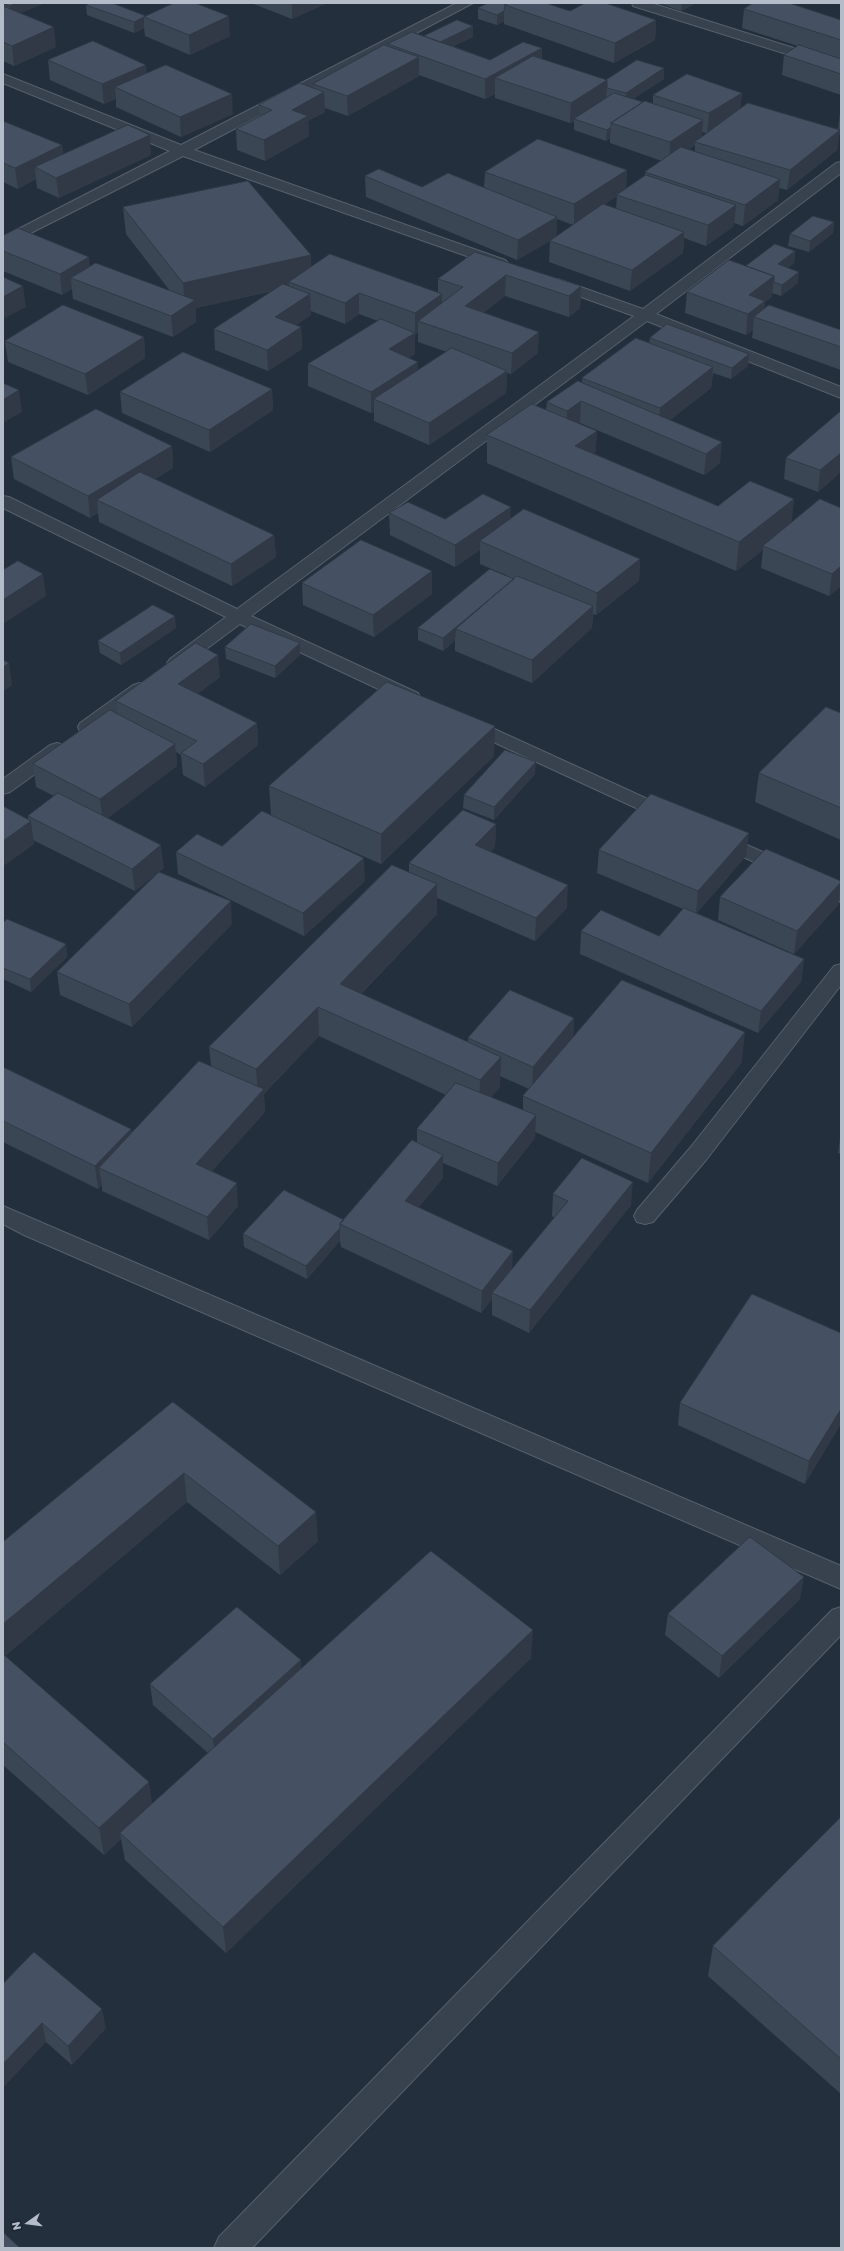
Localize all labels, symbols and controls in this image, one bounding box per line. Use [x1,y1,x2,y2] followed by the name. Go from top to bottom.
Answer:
[8,2203,48,2243] north arrow
[9,2220,23,2232] text: N

